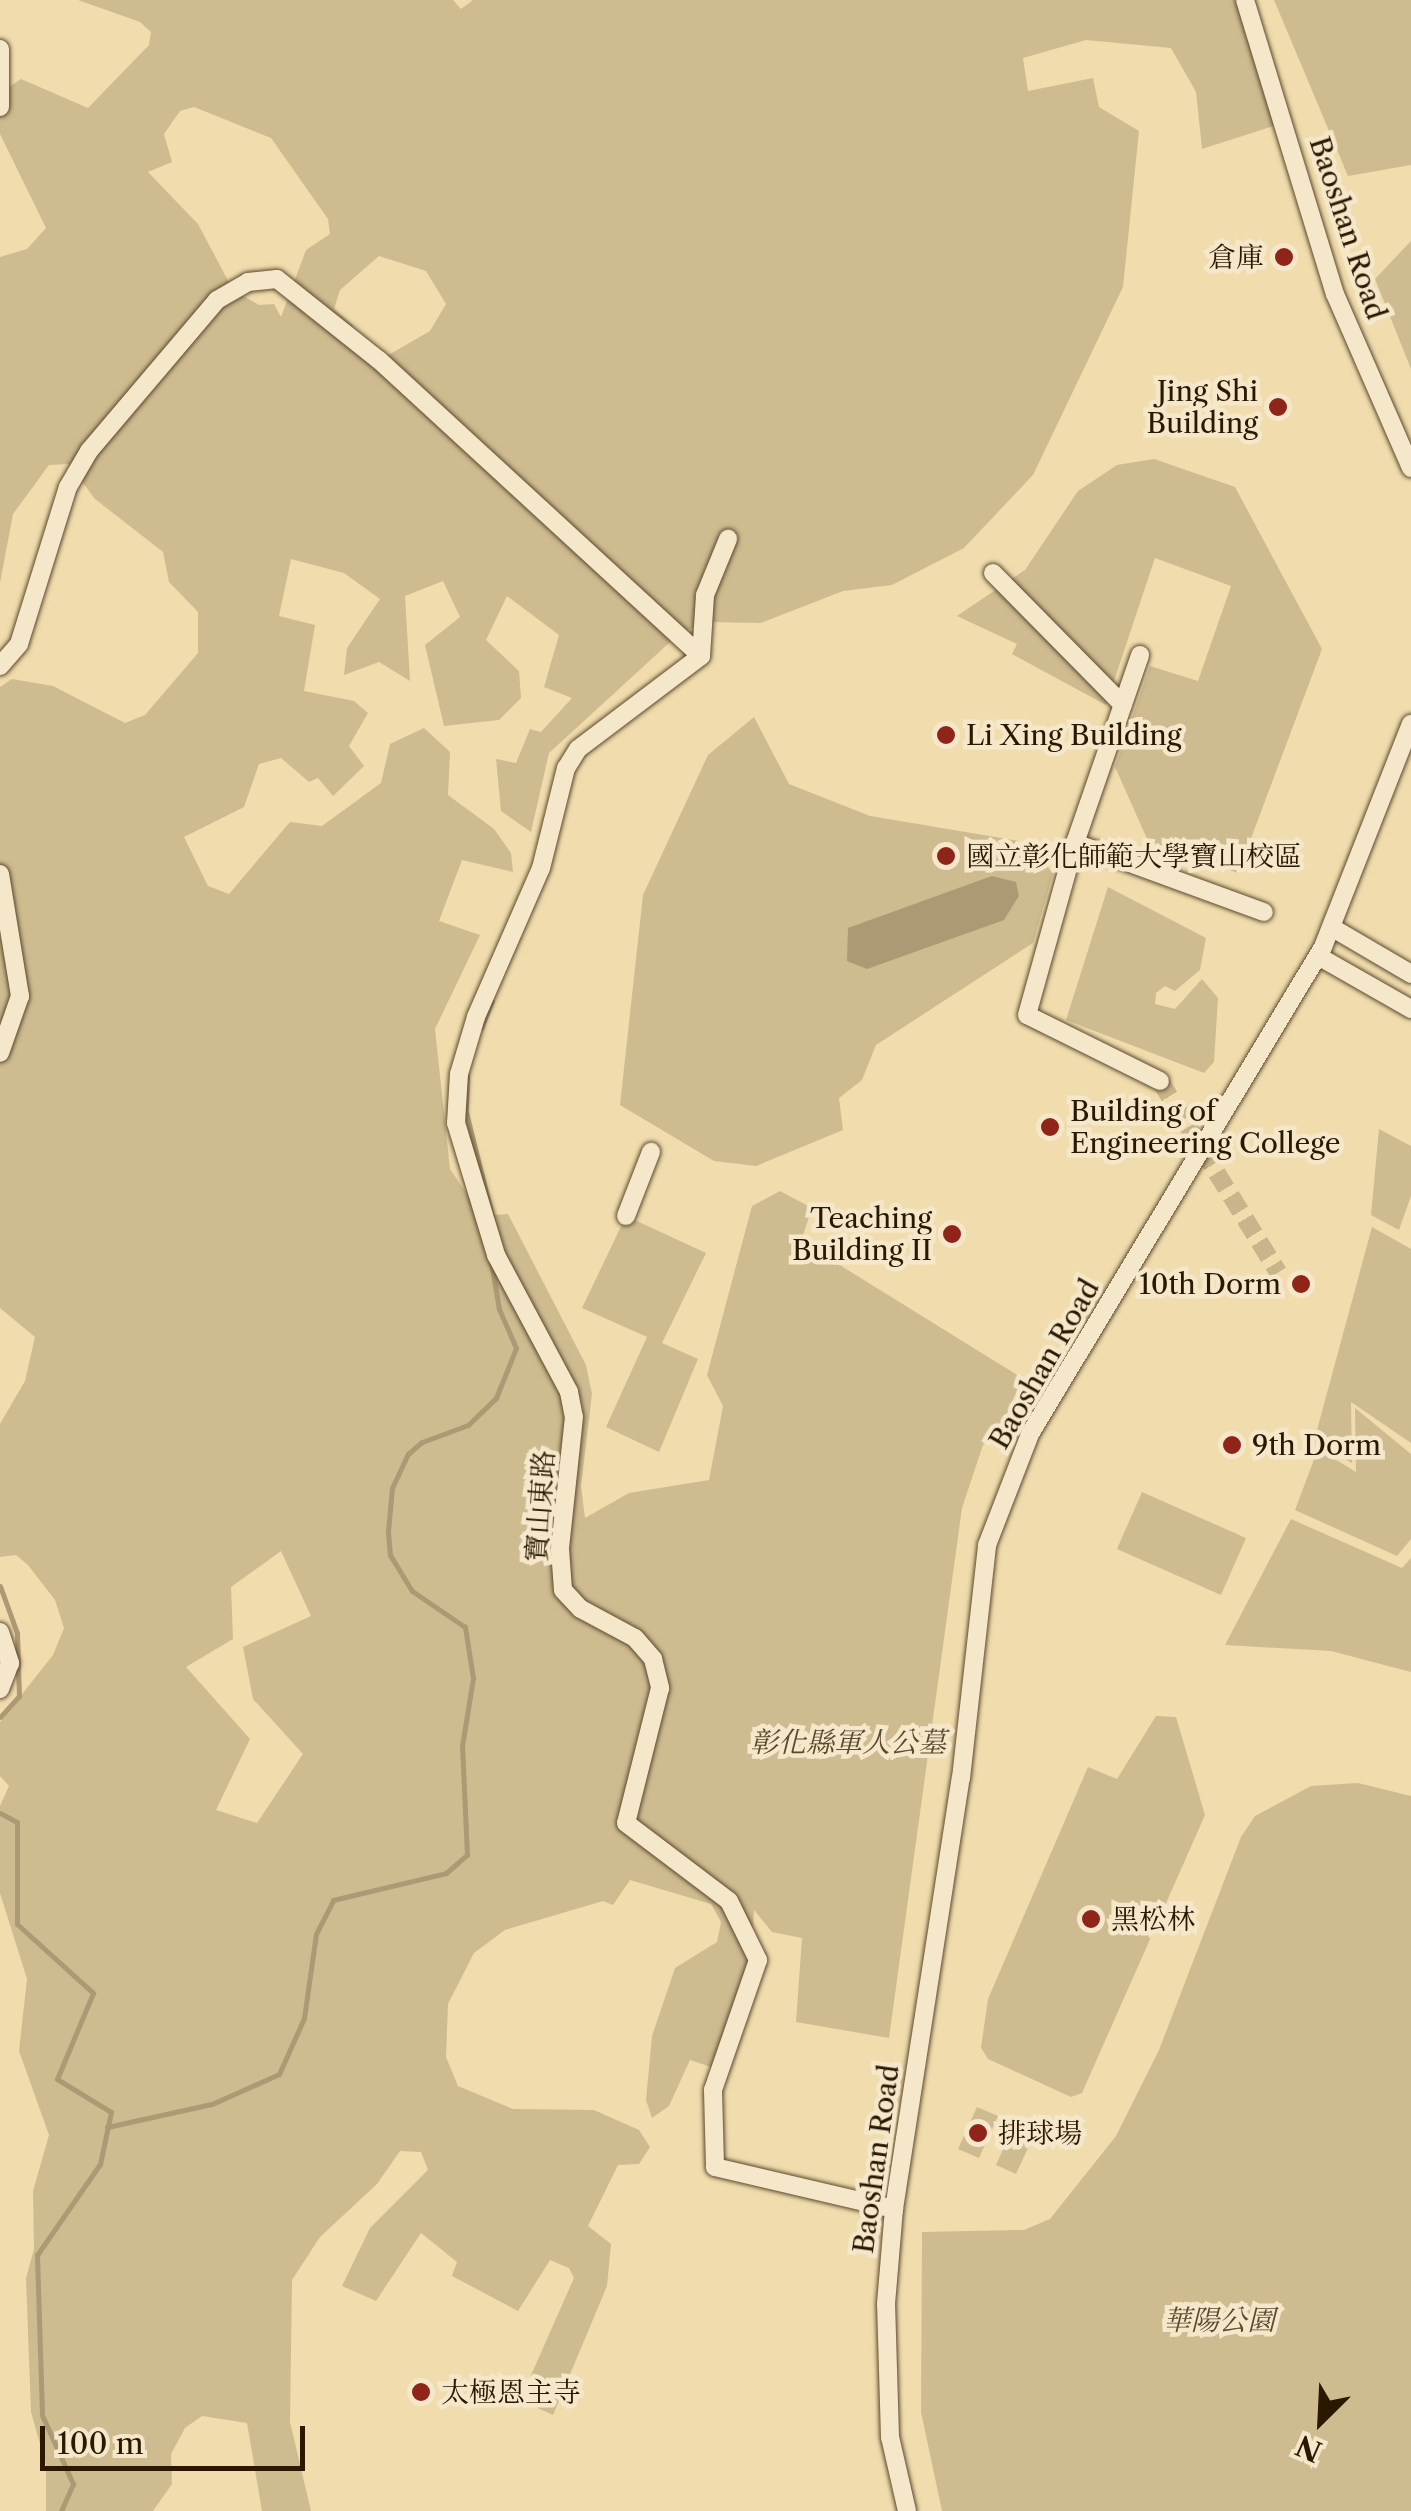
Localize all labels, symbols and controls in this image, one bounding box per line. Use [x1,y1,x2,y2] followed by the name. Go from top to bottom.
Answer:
[1303,132,1393,324] street label: Baoshan Road
[1208,240,1264,274] place label: 倉庫
[1273,246,1295,268] marker: 倉庫
[1146,374,1258,440] place label: Jing Shi Building
[1267,396,1289,418] marker: Jing Shi Building
[966,718,1182,752] place label: Li Xing Building
[935,724,957,746] marker: Li Xing Building
[966,839,1302,873] place label: 國立彰化師範大學寶山校區
[935,845,957,867] marker: 國立彰化師範大學寶山校區
[1070,1094,1340,1160] place label: Building of Engineering College
[1039,1116,1061,1138] marker: Building of Engineering College
[792,1201,932,1267] place label: Teaching Building II
[941,1223,963,1245] marker: Teaching Building II
[1139,1267,1281,1301] place label: 10th Dorm
[982,1273,1106,1455] street label: Baoshan Road
[1290,1273,1312,1295] marker: 10th Dorm
[1252,1428,1381,1462] place label: 9th Dorm
[1221,1434,1243,1456] marker: 9th Dorm
[519,1449,561,1563] street label: 寶山東路
[750,1725,946,1759] park label: 彰化縣軍人公墓
[1111,1902,1195,1936] place label: 黑松林
[1080,1908,1102,1930] marker: 黑松林
[846,2062,906,2256] street label: Baoshan Road
[998,2116,1082,2150] place label: 排球場
[967,2122,989,2144] marker: 排球場
[1163,2303,1275,2337] park label: 華陽公園
[1271,2371,1371,2471] north arrow
[441,2375,581,2409] place label: 太極恩主寺
[410,2381,432,2403] marker: 太極恩主寺
[45,2406,310,2468] scale bar
[57,2425,144,2462] text: 100 m
[1291,2428,1327,2469] text: N

